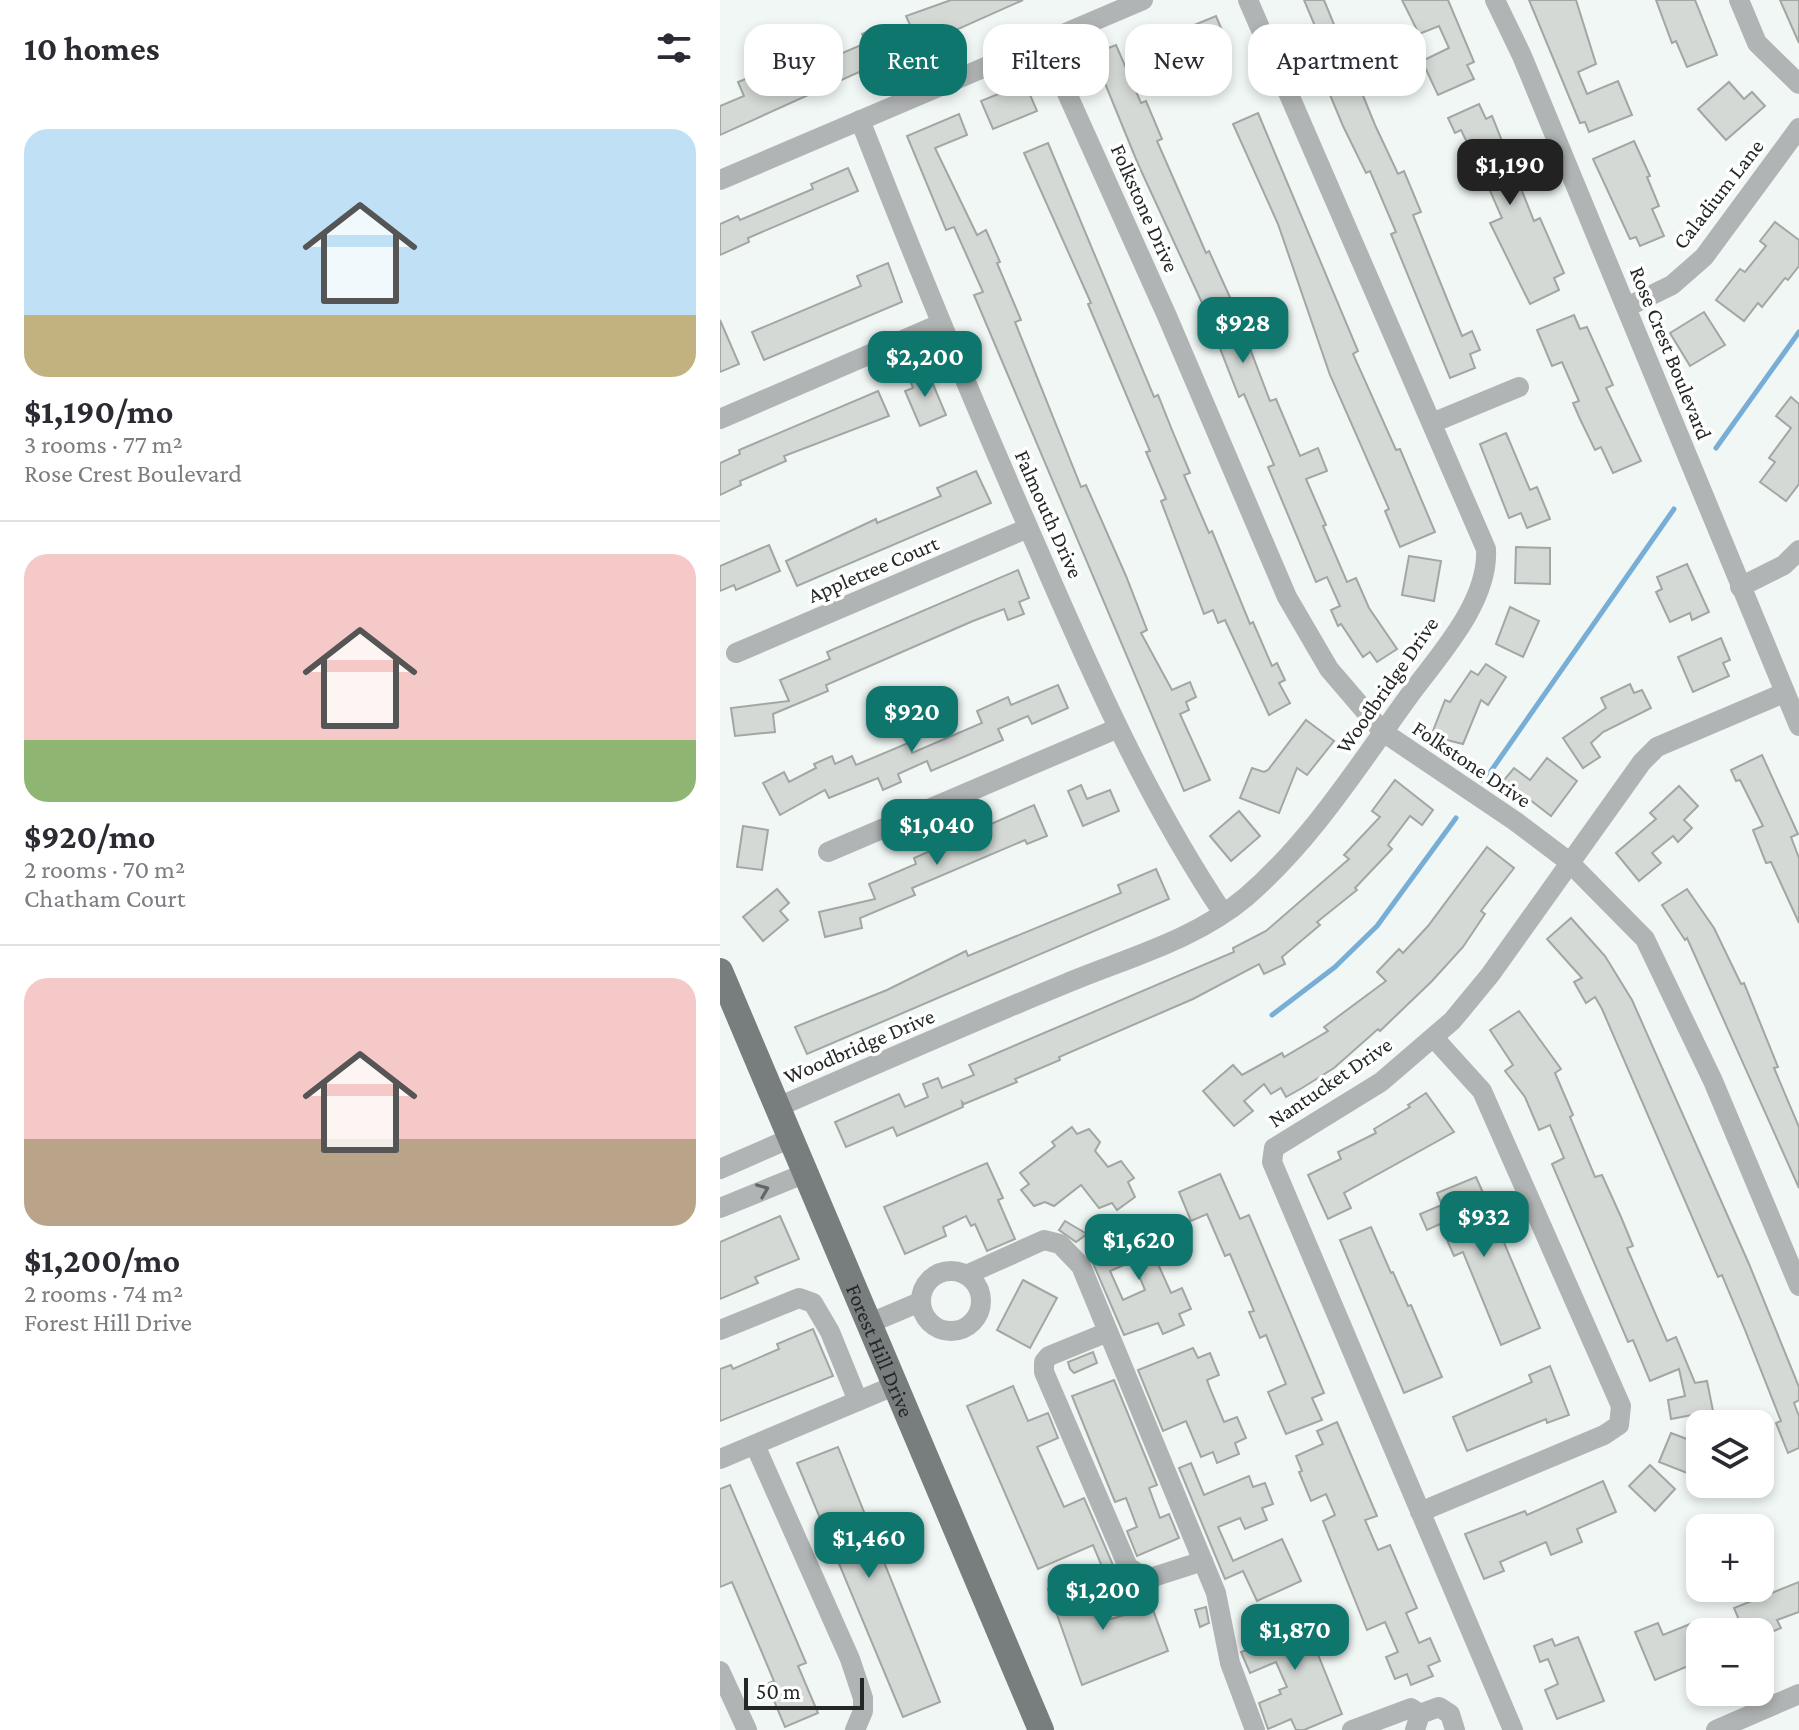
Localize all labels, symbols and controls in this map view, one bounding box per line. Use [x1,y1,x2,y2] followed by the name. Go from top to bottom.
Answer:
[744,24,843,96] chip: Buy
[859,24,967,96] chip: Rent
[983,24,1109,96] chip: Filters
[1125,24,1232,96] chip: New
[1248,24,1426,96] chip: Apartment
[652,26,696,70] icon: filters
[24,30,160,67] text: 10 homes
[1667,134,1769,254] street label: Caladium Lane
[1445,139,1575,207] pin: $1,190
[1106,140,1184,276] street label: Folkstone Drive
[1475,150,1545,179] text: $1,190
[288,181,432,325] icon: home
[1625,263,1717,444] street label: Rose Crest Boulevard
[1196,297,1290,365] pin: $928
[1215,308,1271,337] text: $928
[860,331,990,399] pin: $2,200
[886,342,964,371] text: $2,200
[24,393,173,430] text: $1,190/mo
[24,430,183,459] text: 3 rooms · 77 m²
[1010,446,1088,582] street label: Falmouth Drive
[24,459,242,488] text: Rose Crest Boulevard
[804,530,943,608] street label: Appletree Court
[288,606,432,750] icon: home
[1330,612,1444,758] street label: Woodbridge Drive
[865,686,959,754] pin: $920
[884,697,940,726] text: $920
[1408,715,1536,813] street label: Folkstone Drive
[872,799,1002,867] pin: $1,040
[899,810,975,839] text: $1,040
[24,818,156,855] text: $920/mo
[24,855,185,884] text: 2 rooms · 70 m²
[24,884,185,913] text: Chatham Court
[780,1003,938,1089] street label: Woodbridge Drive
[288,1030,432,1174] icon: home
[1263,1031,1397,1133] street label: Nantucket Drive
[755,1184,769,1200] one-way arrow
[1437,1191,1531,1259] pin: $932
[1458,1202,1510,1231] text: $932
[1074,1214,1204,1282] pin: $1,620
[1103,1225,1175,1254] text: $1,620
[24,1242,180,1279] text: $1,200/mo
[24,1279,183,1308] text: 2 rooms · 74 m²
[841,1280,920,1421] street label: Forest Hill Drive
[24,1308,192,1337] text: Forest Hill Drive
[1686,1410,1774,1706] map controls
[1686,1410,1774,1498] button: layers
[804,1512,934,1580] pin: $1,460
[1686,1514,1774,1602] button: +
[832,1523,906,1552] text: $1,460
[1038,1564,1168,1632] pin: $1,200
[1066,1575,1140,1604] text: $1,200
[1230,1604,1360,1672] pin: $1,870
[1259,1615,1331,1644] text: $1,870
[1686,1618,1774,1706] button: −
[744,1674,864,1710] scale bar
[756,1679,801,1704] text: 50 m

